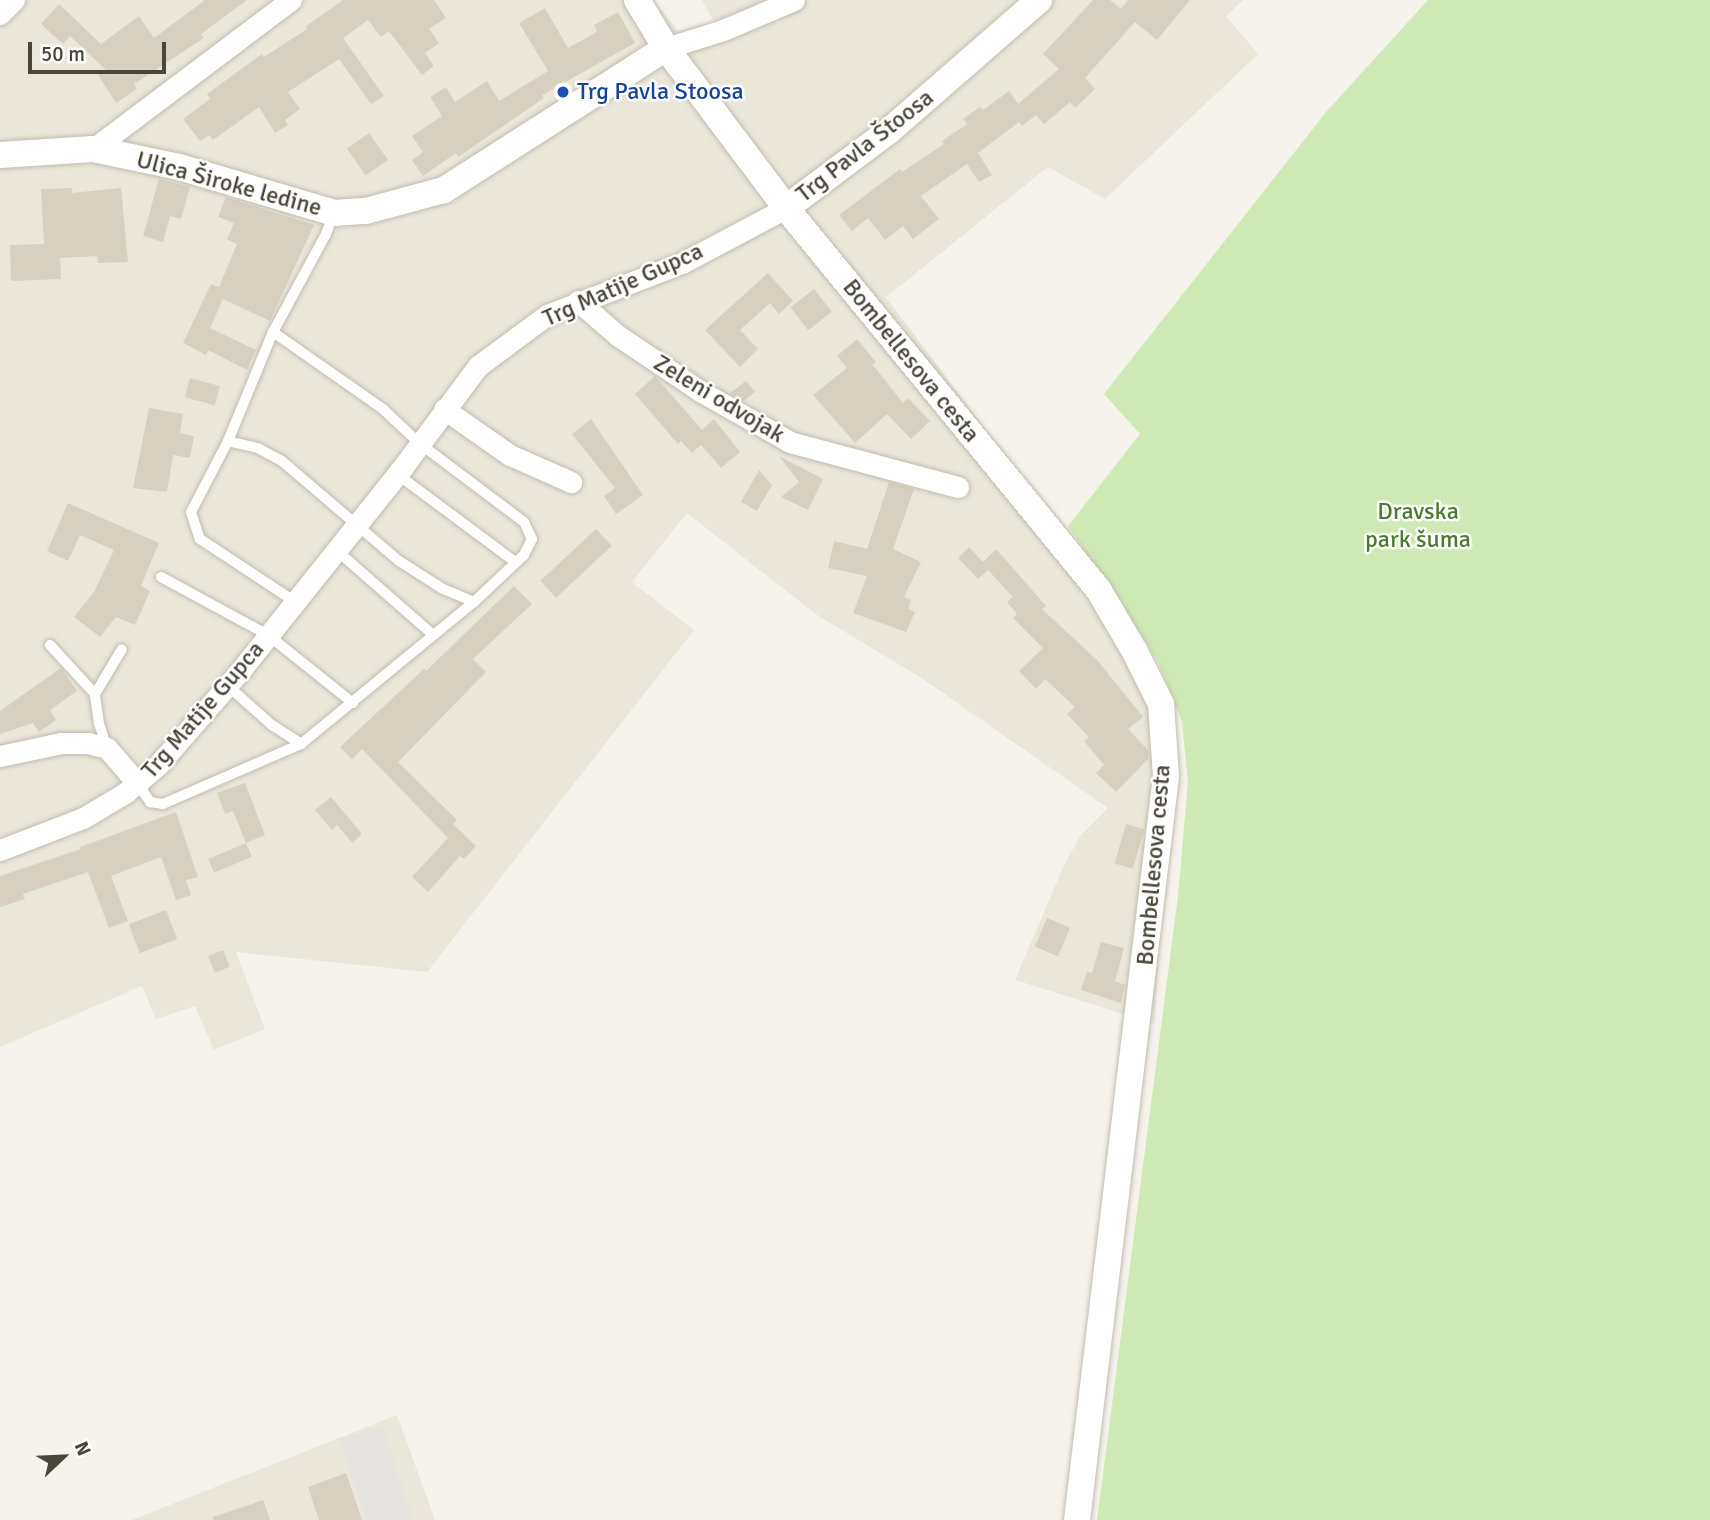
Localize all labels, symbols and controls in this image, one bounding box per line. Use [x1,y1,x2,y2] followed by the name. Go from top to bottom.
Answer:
[32,28,170,72] scale bar
[41,41,85,67] text: 50 m
[577,78,744,106] place label: Trg Pavla Stoosa
[790,83,940,209] street label: Trg Pavla Štoosa
[555,84,571,100] marker: Trg Pavla Stoosa
[133,145,325,223] street label: Ulica Široke ledine
[538,237,708,333] street label: Trg Matije Gupca
[836,274,986,448] street label: Bombellesova cesta
[648,349,790,449] street label: Zeleni odvojak
[1365,498,1471,554] park label: Dravska park šuma
[136,636,270,784] street label: Trg Matije Gupca
[1131,763,1177,967] street label: Bombellesova cesta
[28,1422,98,1492] north arrow
[69,1438,96,1460] text: N

